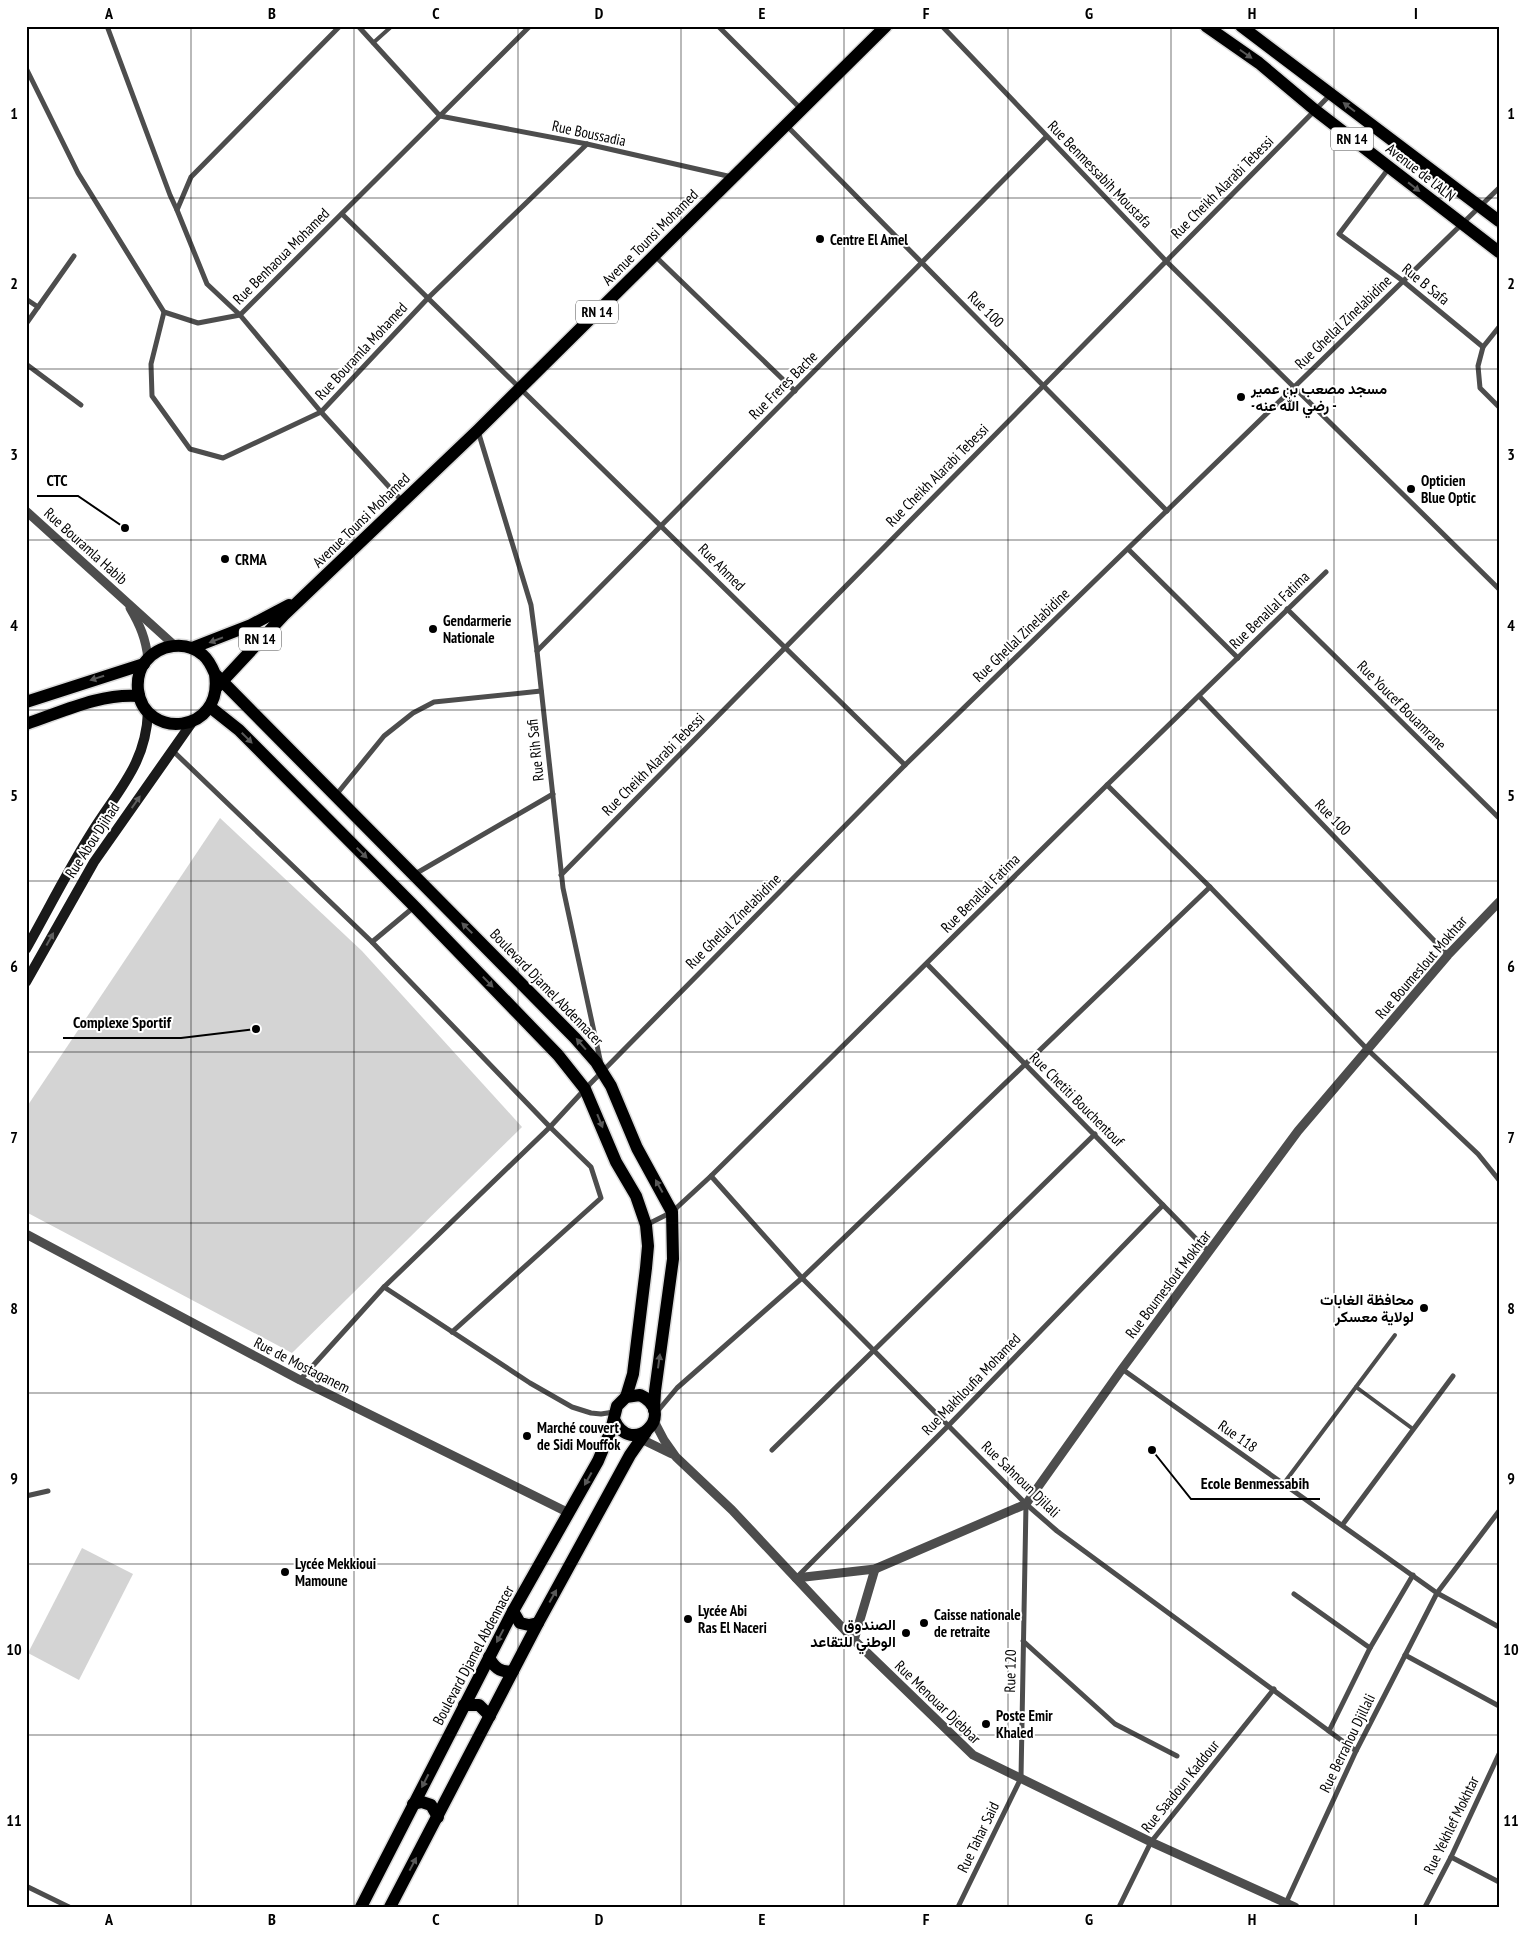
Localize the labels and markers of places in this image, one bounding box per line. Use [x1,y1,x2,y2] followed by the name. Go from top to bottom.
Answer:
[830,230,908,249] place label: Centre El Amel
[814,233,826,245] marker: Centre El Amel
[1250,379,1387,419] place label: مسجد مصعب بن عمير -رضي الله عنه -
[1235,391,1247,403] marker: مسجد مصعب بن عمير -رضي الله عنه -
[37,465,78,496] callout: CTC
[1421,471,1477,507] place label: Opticien Blue Optic
[1405,483,1417,495] marker: Opticien Blue Optic
[235,550,267,569] place label: CRMA
[219,553,231,565] marker: CRMA
[443,611,512,647] place label: Gendarmerie Nationale
[427,623,439,635] marker: Gendarmerie Nationale
[63,1007,181,1038] callout: Complexe Sportif
[1320,1290,1414,1326] place label: محافظة الغابات لولاية معسكر
[1418,1302,1430,1314] marker: محافظة الغابات لولاية معسكر
[537,1418,621,1454] place label: Marché couvert de Sidi Mouffok
[521,1430,533,1442] marker: Marché couvert de Sidi Mouffok
[1191,1468,1320,1499] callout: Ecole Benmessabih
[295,1554,376,1590] place label: Lycée Mekkioui Mamoune
[279,1566,291,1578] marker: Lycée Mekkioui Mamoune
[698,1601,767,1637] place label: Lycée Abi Ras El Naceri
[934,1605,1021,1641] place label: Caisse nationale de retraite
[682,1613,694,1625] marker: Lycée Abi Ras El Naceri
[810,1615,896,1655] place label: الصندوق الوطني للتقاعد
[918,1617,930,1629] marker: Caisse nationale de retraite
[900,1627,912,1639] marker: الصندوق الوطني للتقاعد
[996,1706,1053,1742] place label: Poste Emir Khaled
[980,1718,992,1730] marker: Poste Emir Khaled

